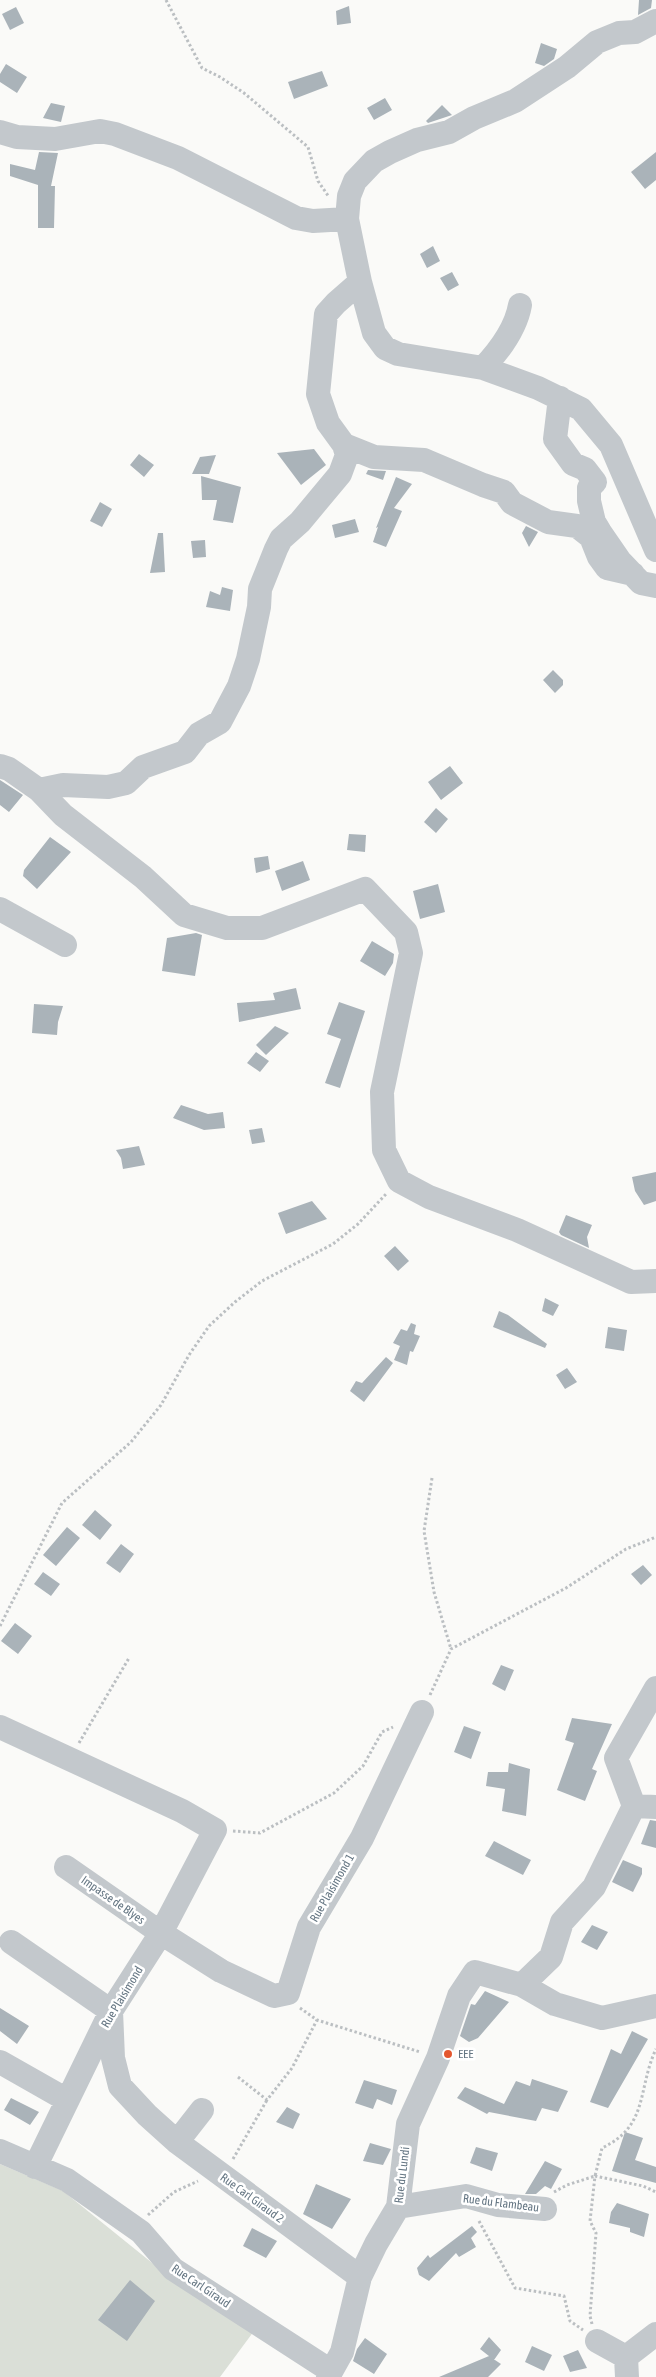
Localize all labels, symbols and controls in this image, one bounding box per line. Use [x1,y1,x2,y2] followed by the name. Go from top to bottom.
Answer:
[307,1851,357,1925] street label: Rue Plaisimond 1
[78,1873,148,1927] street label: Impasse de Blyes
[98,1964,146,2030] street label: Rue Plaisimond
[458,2047,473,2061] place label: EEE
[442,2048,454,2060] marker: EEE
[392,2146,412,2204] street label: Rue du Lundi
[218,2170,286,2226] street label: Rue Carl Giraud 2
[462,2191,540,2215] street label: Rue du Flambeau
[169,2261,233,2311] street label: Rue Carl Giraud

